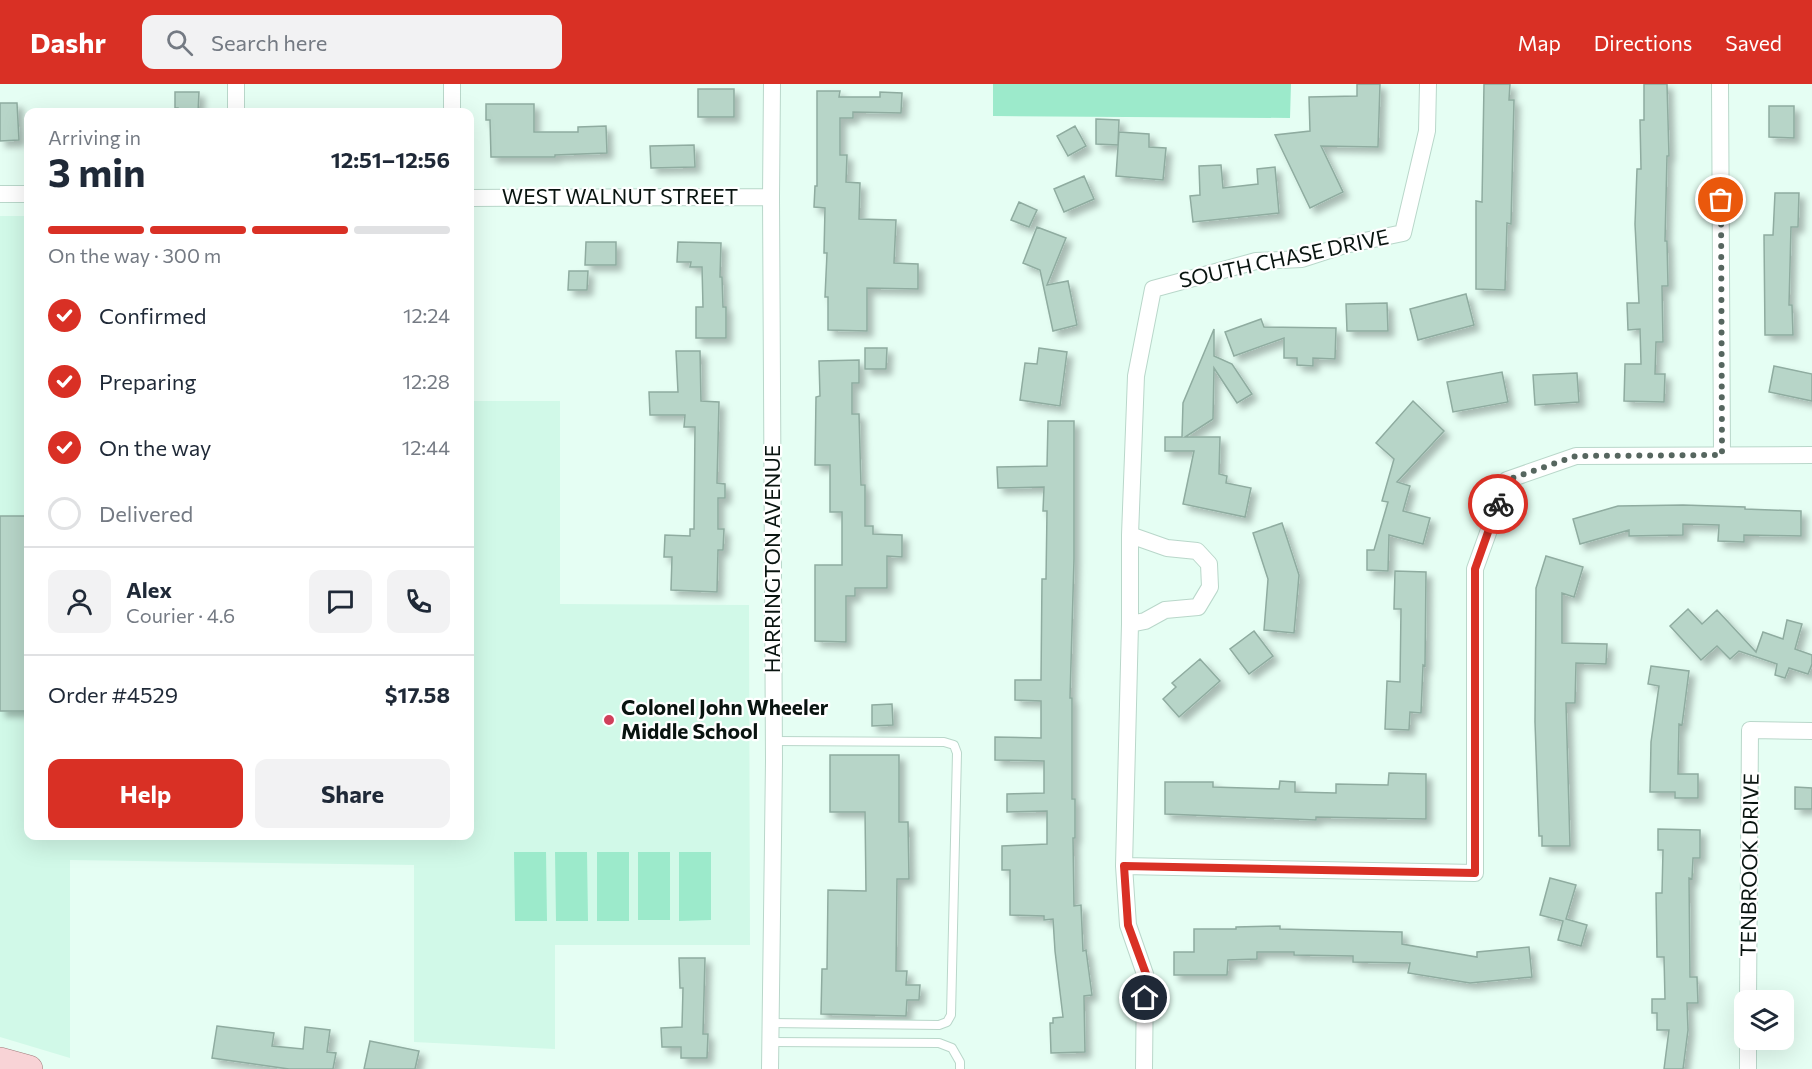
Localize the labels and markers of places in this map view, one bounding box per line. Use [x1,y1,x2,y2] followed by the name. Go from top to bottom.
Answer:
[1695,174,1746,225] pin
[621,694,829,743] place label: Colonel John Wheeler Middle School
[602,713,616,727] marker: Colonel John Wheeler Middle School
[1119,972,1170,1023] pin

